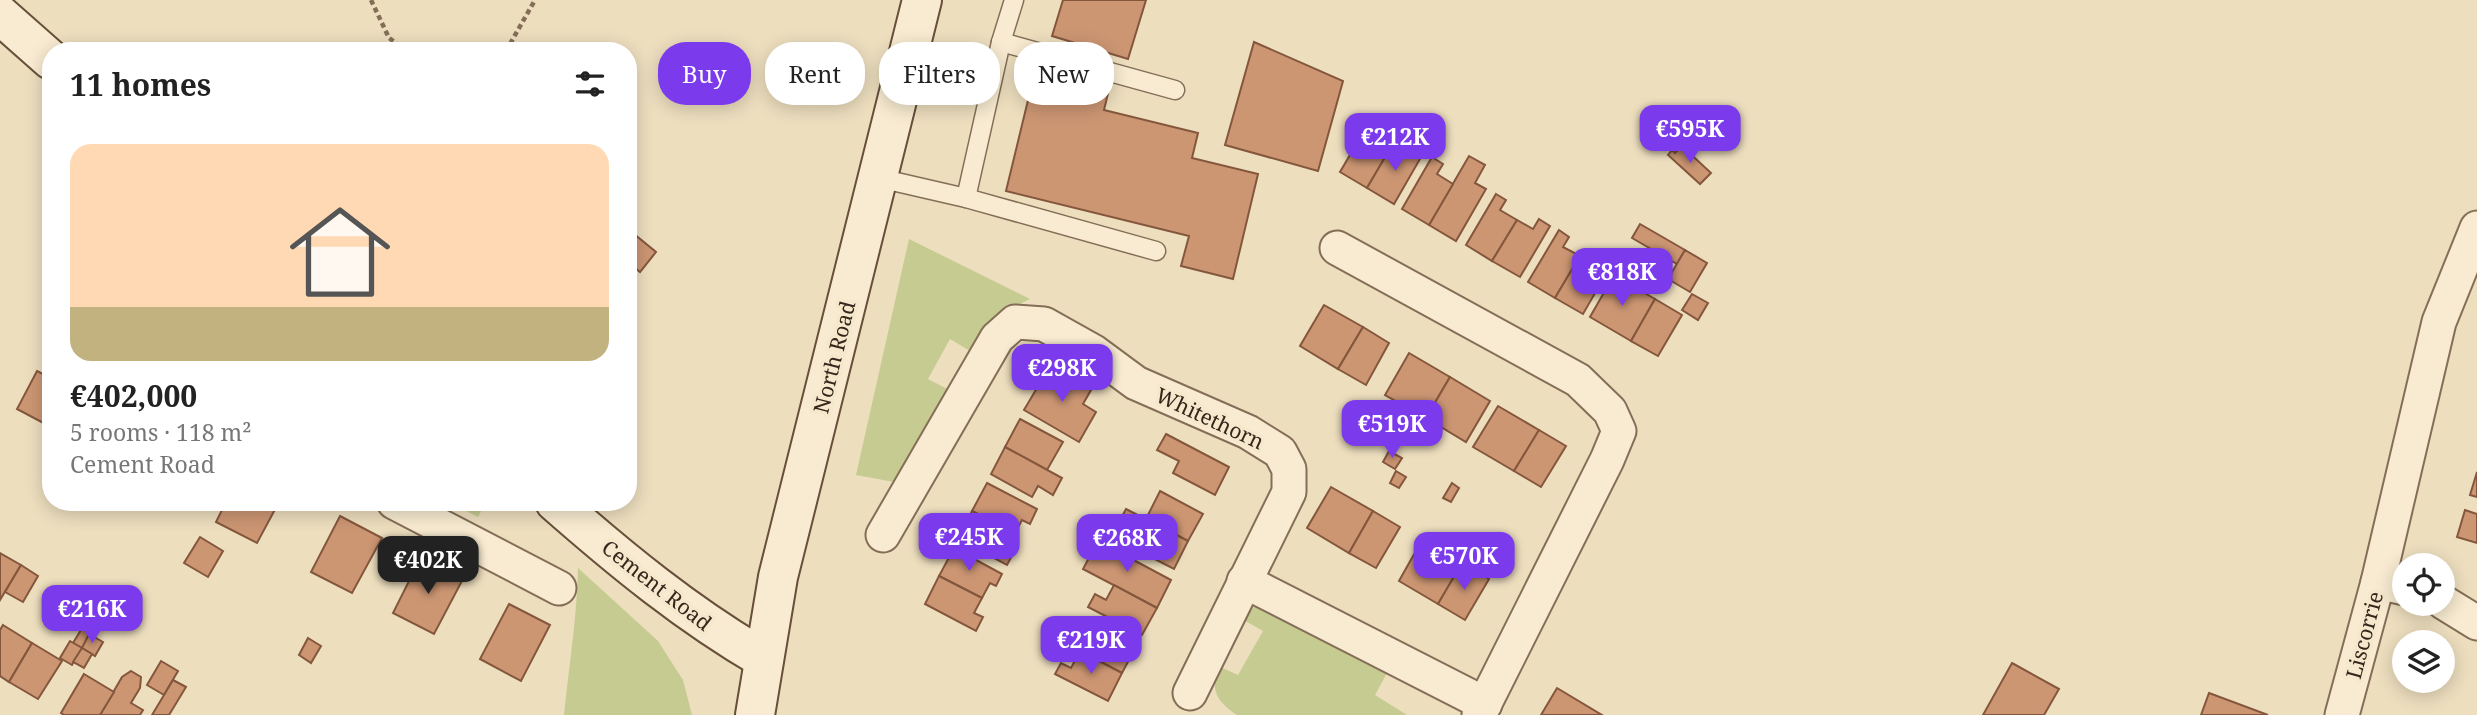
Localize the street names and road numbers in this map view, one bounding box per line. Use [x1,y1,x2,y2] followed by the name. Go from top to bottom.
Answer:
[807,298,861,416] street label: North Road
[1151,381,1269,455] street label: Whitethorn
[596,533,718,637] street label: Cement Road
[2339,588,2389,682] street label: Liscorrie

